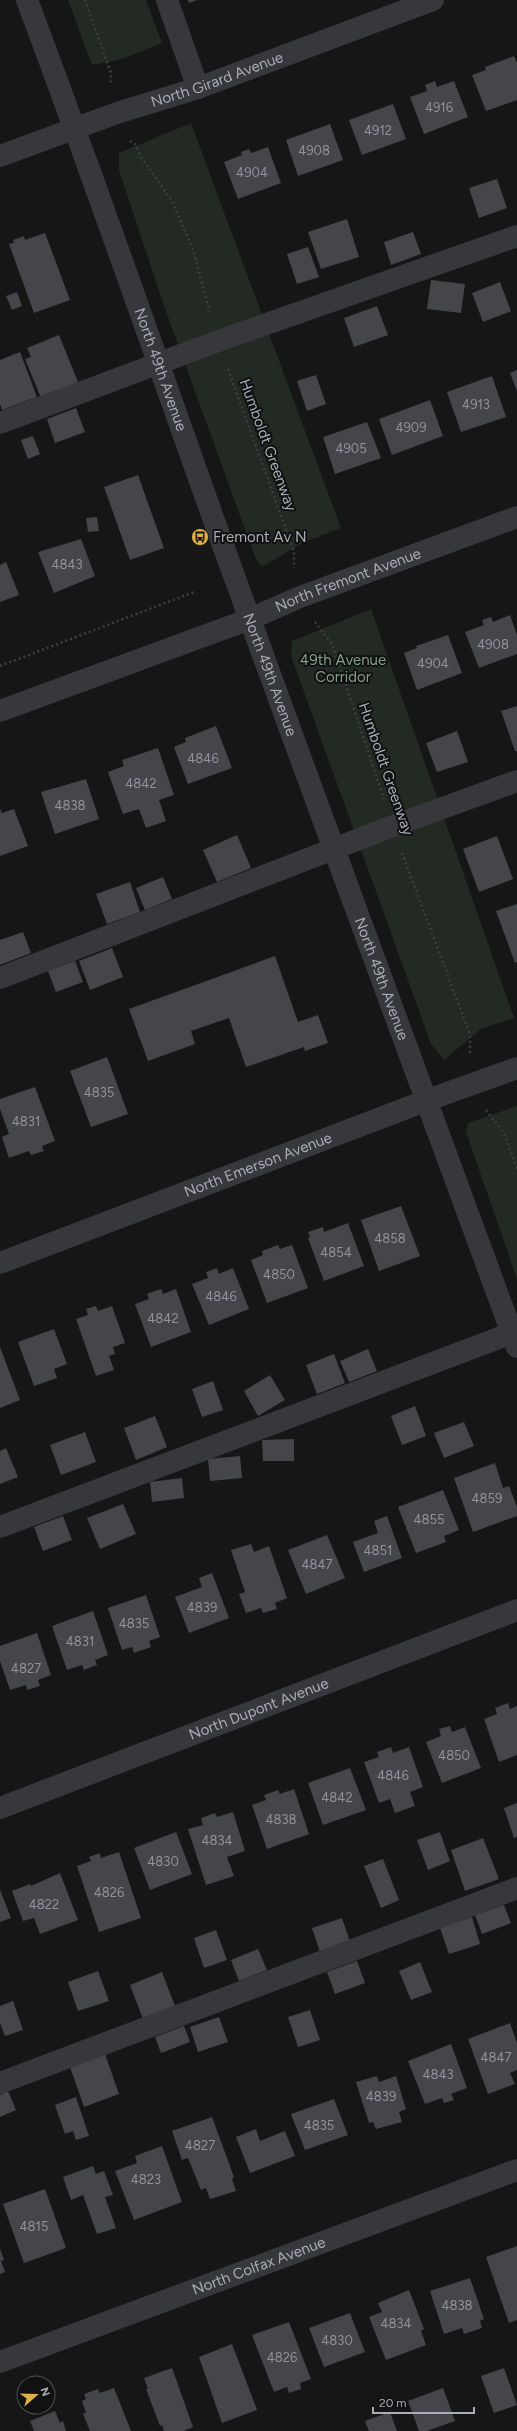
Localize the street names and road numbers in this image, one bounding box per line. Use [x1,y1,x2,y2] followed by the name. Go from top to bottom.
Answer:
[149,48,286,111] street label: North Girard Avenue
[131,305,191,434] street label: North 49th Avenue
[236,376,300,514] street label: Humboldt Greenway
[272,544,423,616] street label: North Fremont Avenue
[239,611,301,738] street label: North 49th Avenue
[355,700,417,838] street label: Humboldt Greenway
[351,915,412,1043] street label: North 49th Avenue
[181,1128,334,1201] street label: North Emerson Avenue
[186,1674,331,1744] street label: North Dupont Avenue
[190,2233,328,2299] street label: North Colfax Avenue

